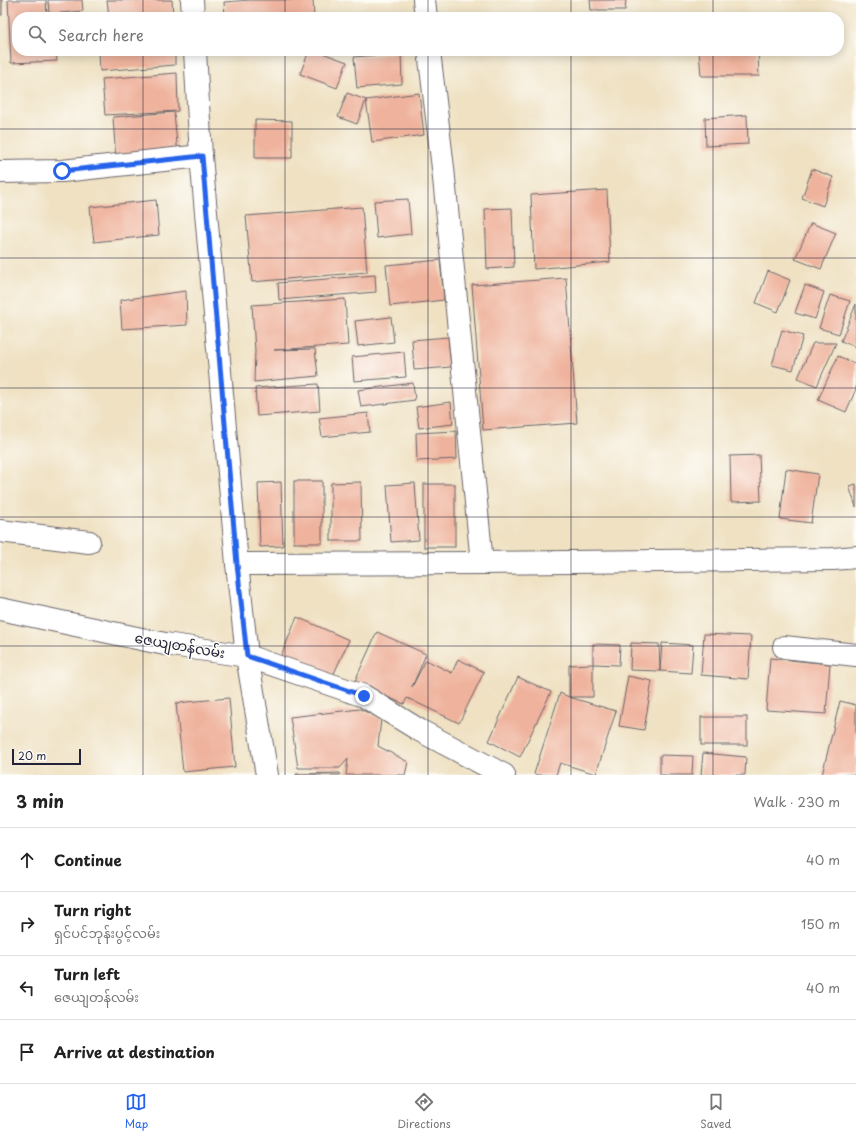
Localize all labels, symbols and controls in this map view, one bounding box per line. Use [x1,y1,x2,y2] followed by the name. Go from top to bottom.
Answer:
[12,12,844,56] search box
[26,23,48,45] icon: search
[58,23,144,46] text: Search here
[53,162,71,180] route start
[133,627,227,665] street label: ဇေယျတန်လမ်း
[355,687,373,705] route end
[12,747,81,766] scale bar
[18,747,46,764] text: 20 m
[16,788,64,814] text: 3 min
[753,792,840,811] text: Walk · 230 m
[54,848,122,871] text: Continue
[16,849,38,871] icon: ahead
[806,850,840,869] text: 40 m
[54,898,131,921] text: Turn right
[16,913,38,935] icon: right
[801,914,840,933] text: 150 m
[54,923,160,942] text: ရှင်ပင်ဘုန်းပွင့်လမ်း
[54,962,120,985] text: Turn left
[16,977,38,999] icon: left
[806,978,840,997] text: 40 m
[54,987,139,1006] text: ဇေယျတန်လမ်း
[54,1040,215,1063] text: Arrive at destination
[16,1041,38,1063] icon: arrive
[125,1091,148,1132] tab: Map
[397,1091,451,1132] tab: Directions
[700,1091,731,1132] tab: Saved

